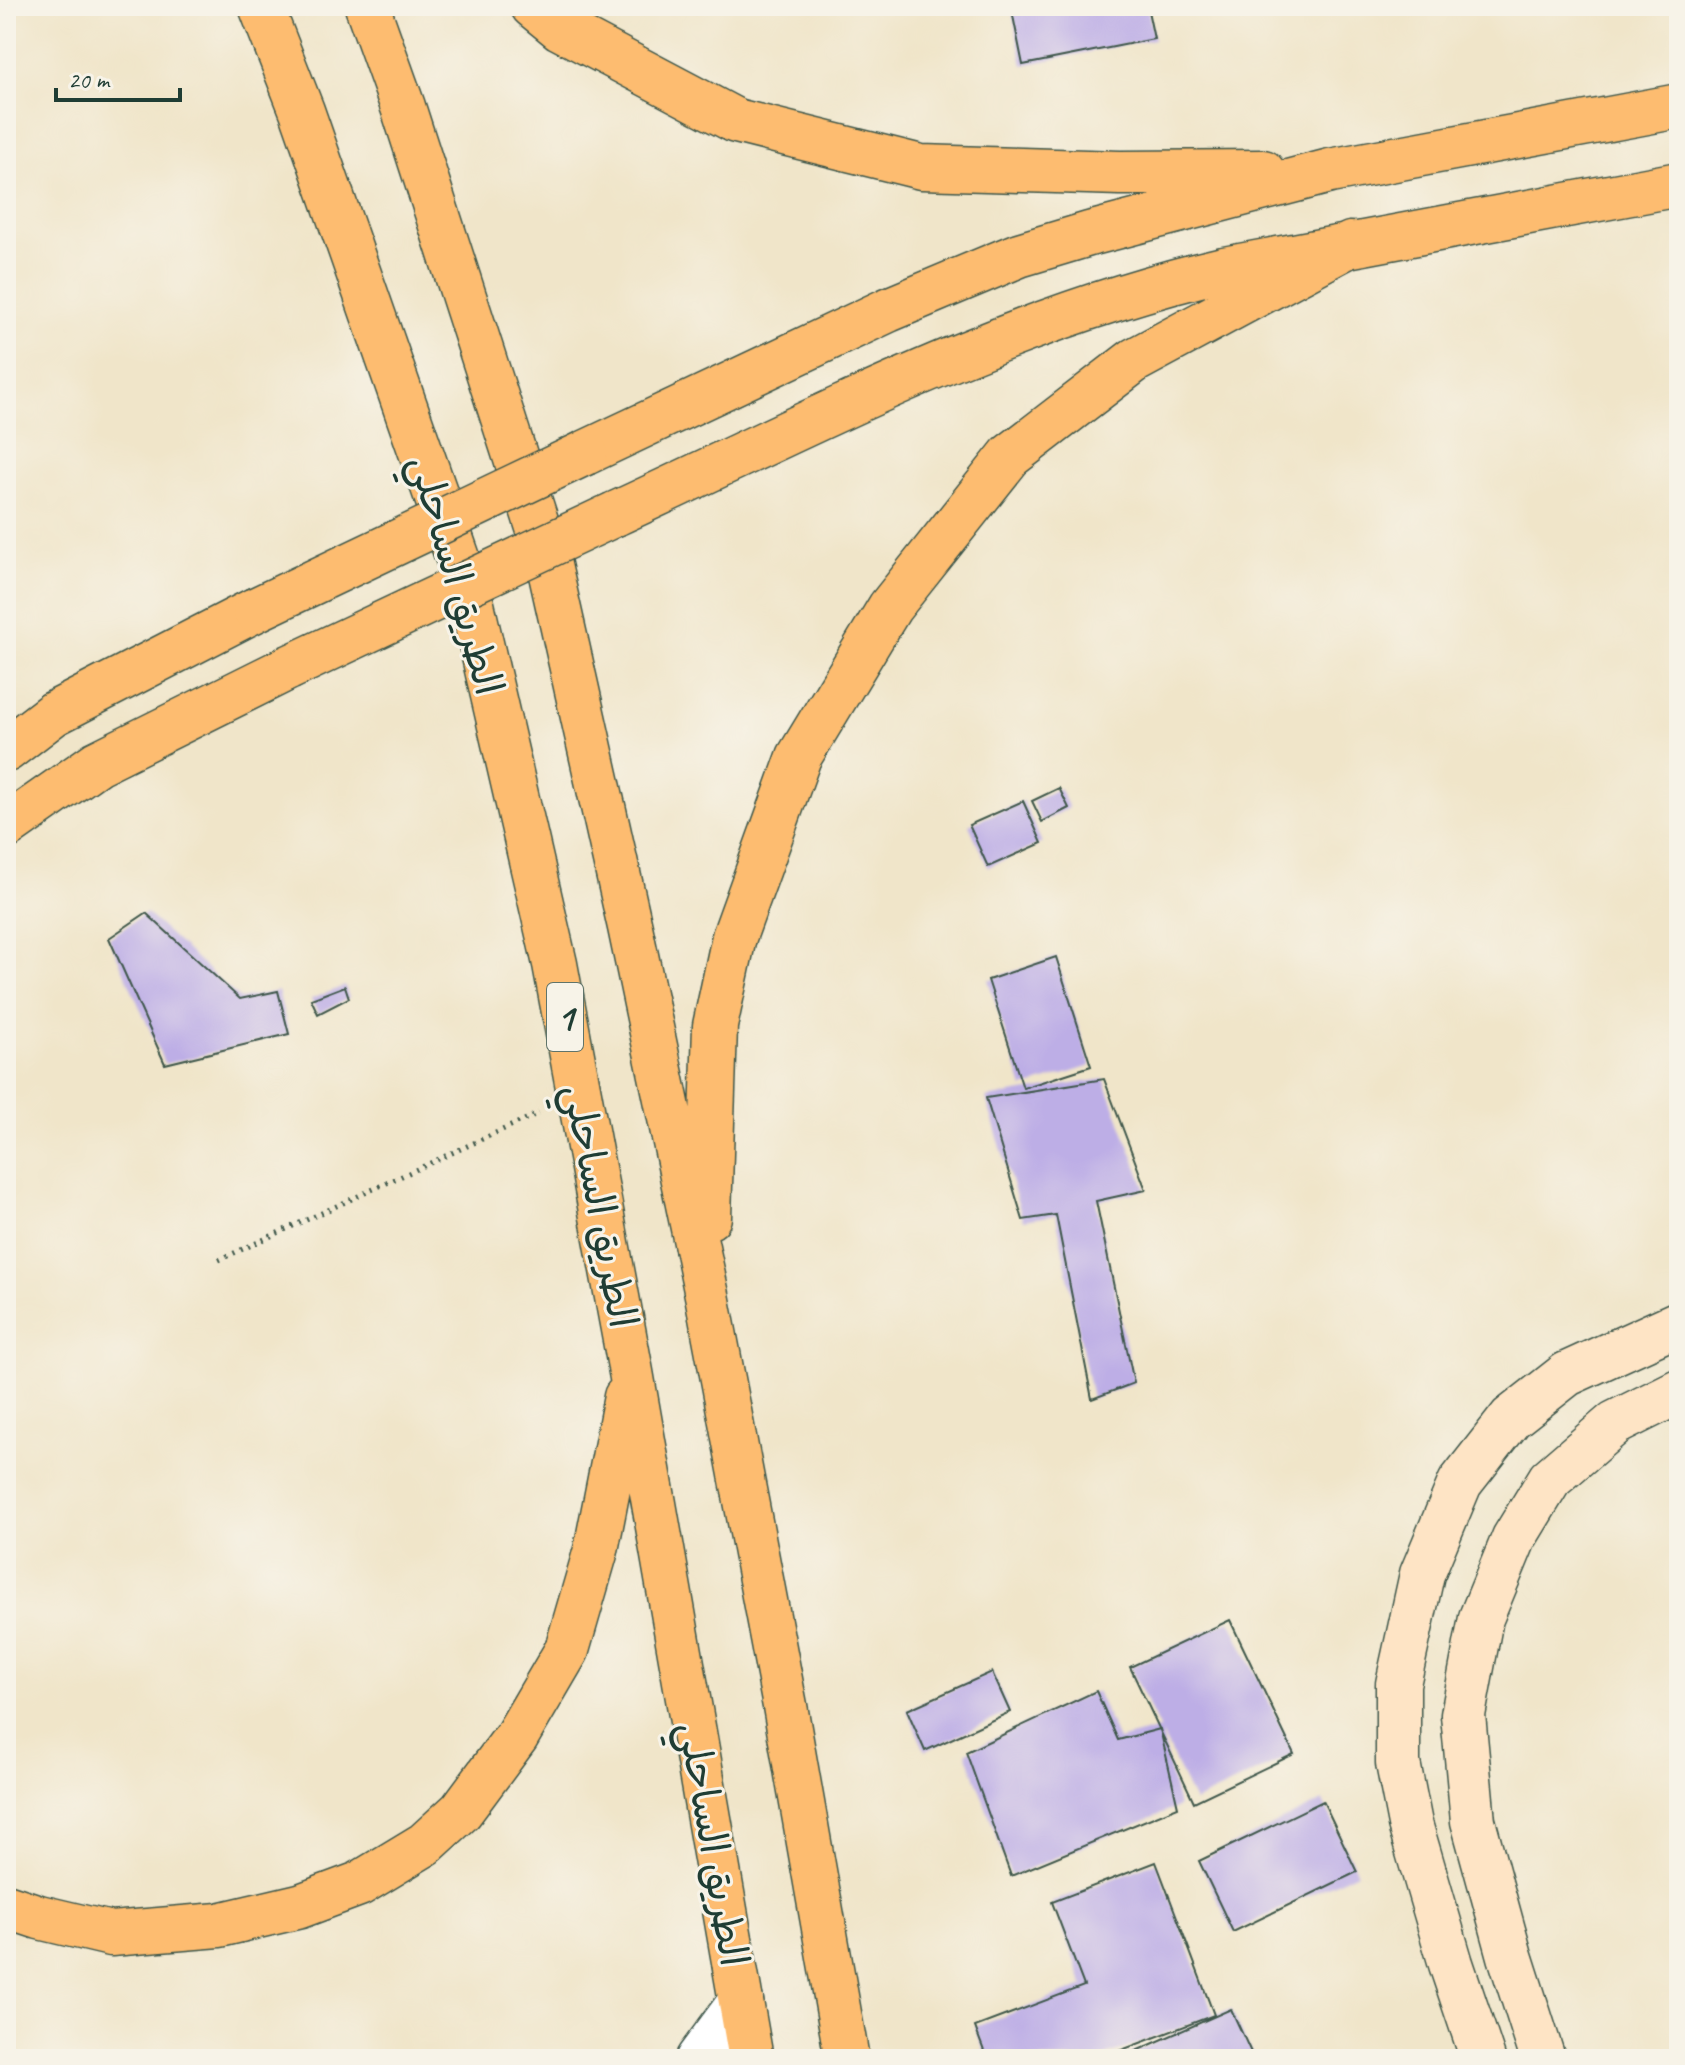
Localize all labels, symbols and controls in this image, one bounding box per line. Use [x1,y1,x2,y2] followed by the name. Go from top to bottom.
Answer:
[56,52,180,102] scale bar
[68,65,111,95] text: 20 m
[389,449,514,703] street label: الطريق الساحلي
[547,983,583,1051] road number: 1
[543,1080,648,1334] street label: الطريق الساحلي
[658,1718,759,1972] street label: الطريق الساحلي

